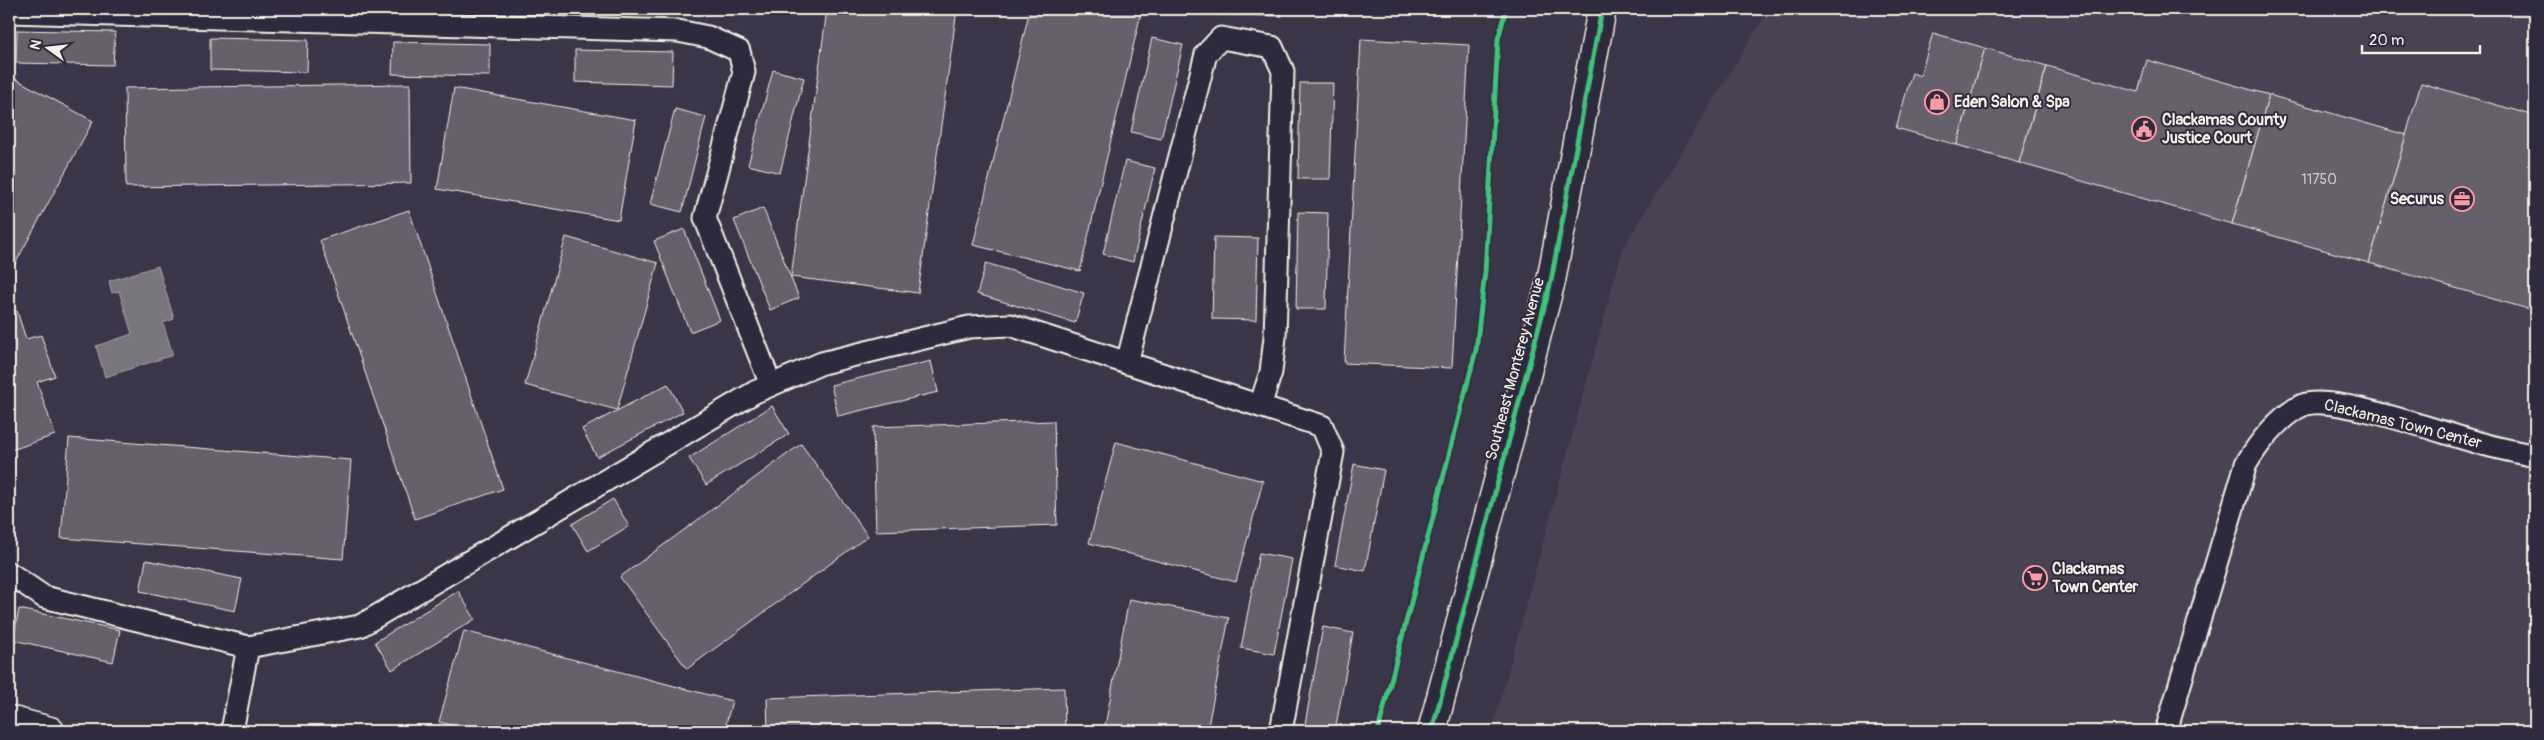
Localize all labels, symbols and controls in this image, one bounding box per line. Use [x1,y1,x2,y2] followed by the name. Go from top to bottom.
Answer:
[22,22,72,72] north arrow
[2362,22,2479,54] scale bar
[2369,31,2404,50] text: 20 m
[26,38,45,52] text: N
[1924,89,1950,115] shop icon: Eden Salon & Spa
[1954,92,2070,112] place label: Eden Salon & Spa
[2162,110,2286,148] place label: Clackamas County Justice Court
[2131,116,2157,142] public building icon: Clackamas County Justice Court
[2301,171,2337,188] house number: 11750
[2449,186,2475,212] office icon: Securus
[2390,189,2445,209] place label: Securus
[1481,275,1549,463] street label: Southeast Monterey Avenue
[2322,395,2484,453] street label: Clackamas Town Center
[2051,559,2139,597] place label: Clackamas Town Center
[2022,565,2048,591] supermarket icon: Clackamas Town Center

